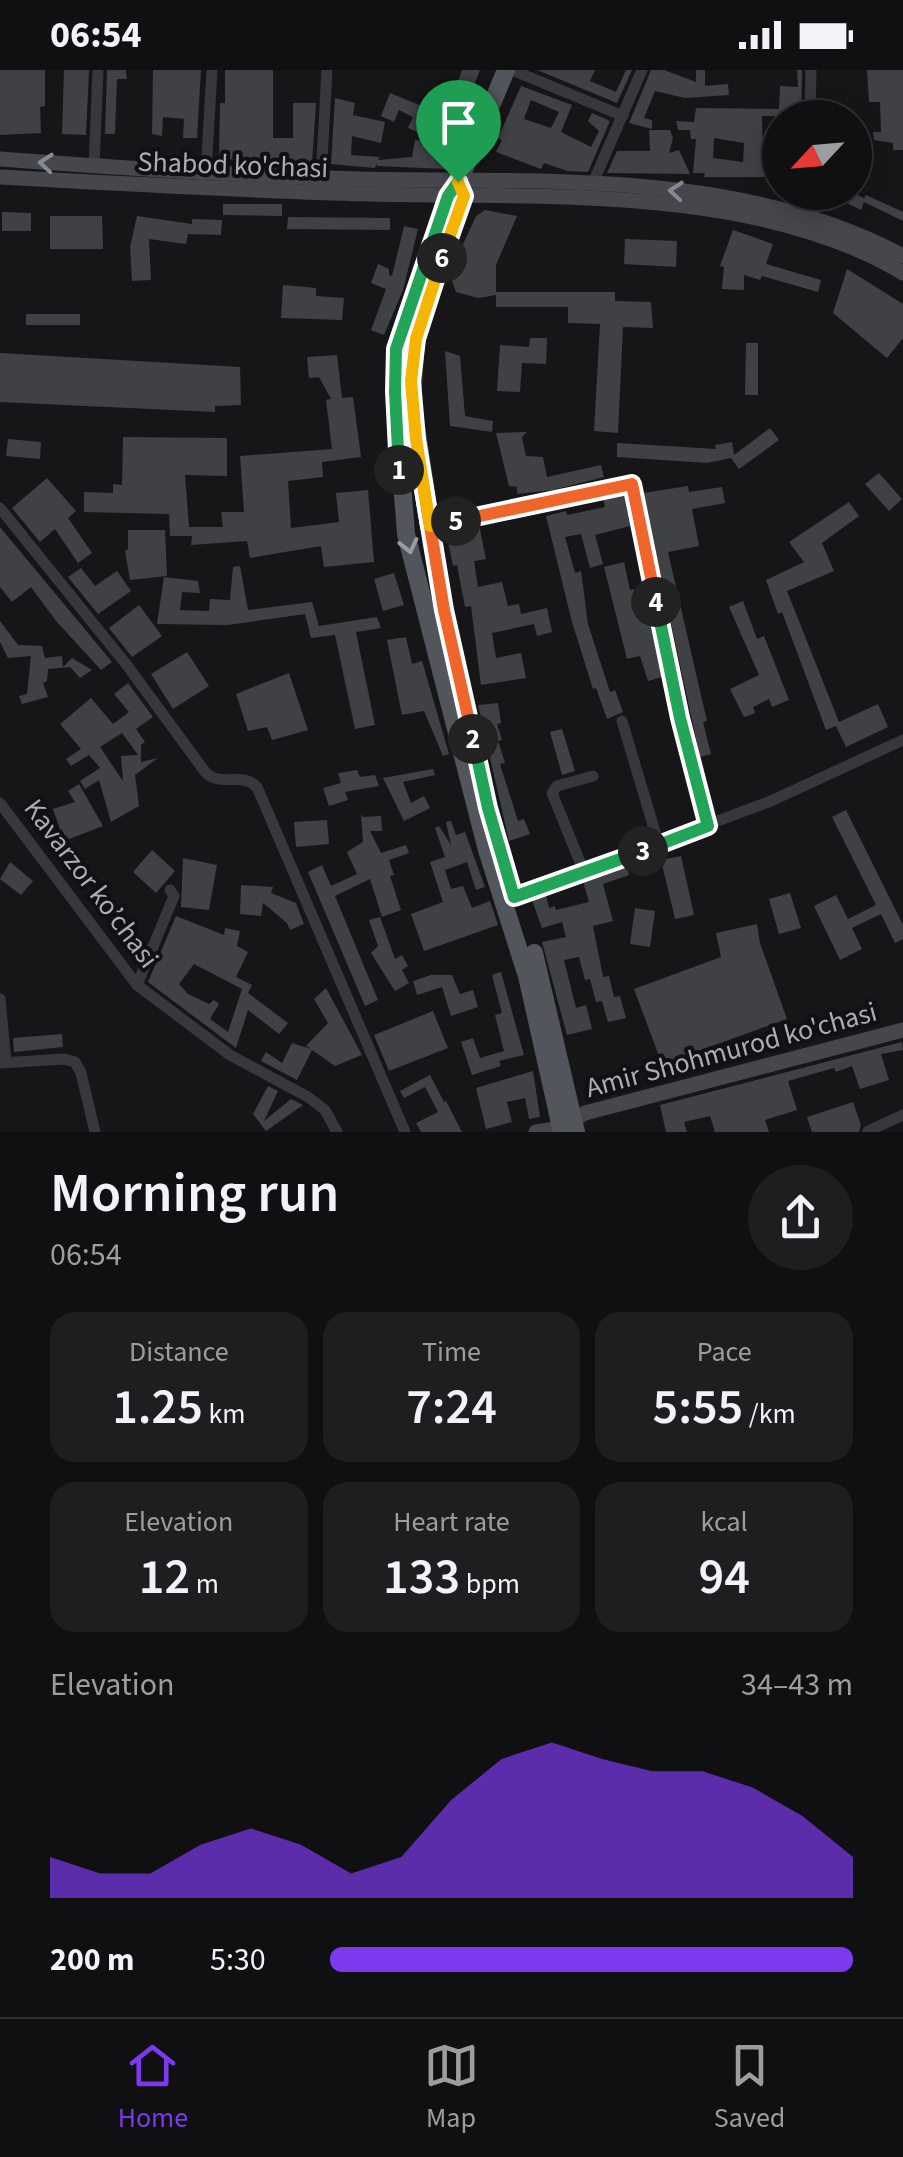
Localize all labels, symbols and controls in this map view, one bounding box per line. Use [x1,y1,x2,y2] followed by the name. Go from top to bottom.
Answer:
[50,8,142,62] text: 06:54
[416,80,501,183] pin
[431,95,486,150] icon: arrive
[762,100,872,210] north arrow
[762,100,872,210] map controls
[137,142,329,188] street label: Shabod ko'chasi
[38,152,54,174] one-way arrow
[668,180,684,202] one-way arrow
[417,233,467,283] pin: 6
[435,238,449,278] text: 6
[374,445,424,495] pin: 1
[392,450,406,490] text: 1
[431,496,481,546] pin: 5
[449,501,463,541] text: 5
[397,537,418,554] one-way arrow
[631,577,681,627] pin: 4
[649,582,663,622] text: 4
[448,714,498,764] pin: 2
[466,719,480,759] text: 2
[14,791,168,977] street label: Kavarzor ko’chasi
[618,826,668,876] pin: 3
[636,831,650,871] text: 3
[581,992,881,1108] street label: Amir Shohmurod ko'chasi
[50,1155,339,1233] text: Morning run
[748,1165,853,1270] button: share
[50,1232,122,1278] text: 06:54
[129,1332,229,1372] text: Distance
[422,1332,481,1372] text: Time
[697,1332,752,1372] text: Pace
[112,1372,203,1443] text: 1.25
[406,1372,497,1443] text: 7:24
[653,1372,743,1443] text: 5:55
[203,1394,246,1434] text: km
[743,1394,796,1434] text: /km
[124,1502,233,1542] text: Elevation
[393,1502,510,1542] text: Heart rate
[701,1502,748,1542] text: kcal
[139,1542,190,1613] text: 12
[383,1542,460,1613] text: 133
[699,1542,750,1613] text: 94
[190,1564,219,1604] text: m
[460,1564,520,1604] text: bpm
[50,1662,175,1708] text: Elevation
[741,1662,853,1708] text: 34–43 m
[50,1937,135,1983] text: 200 m
[210,1937,266,1983] text: 5:30
[118,2038,188,2138] tab: Home
[424,2038,479,2138] tab: Map
[714,2038,785,2138] tab: Saved

